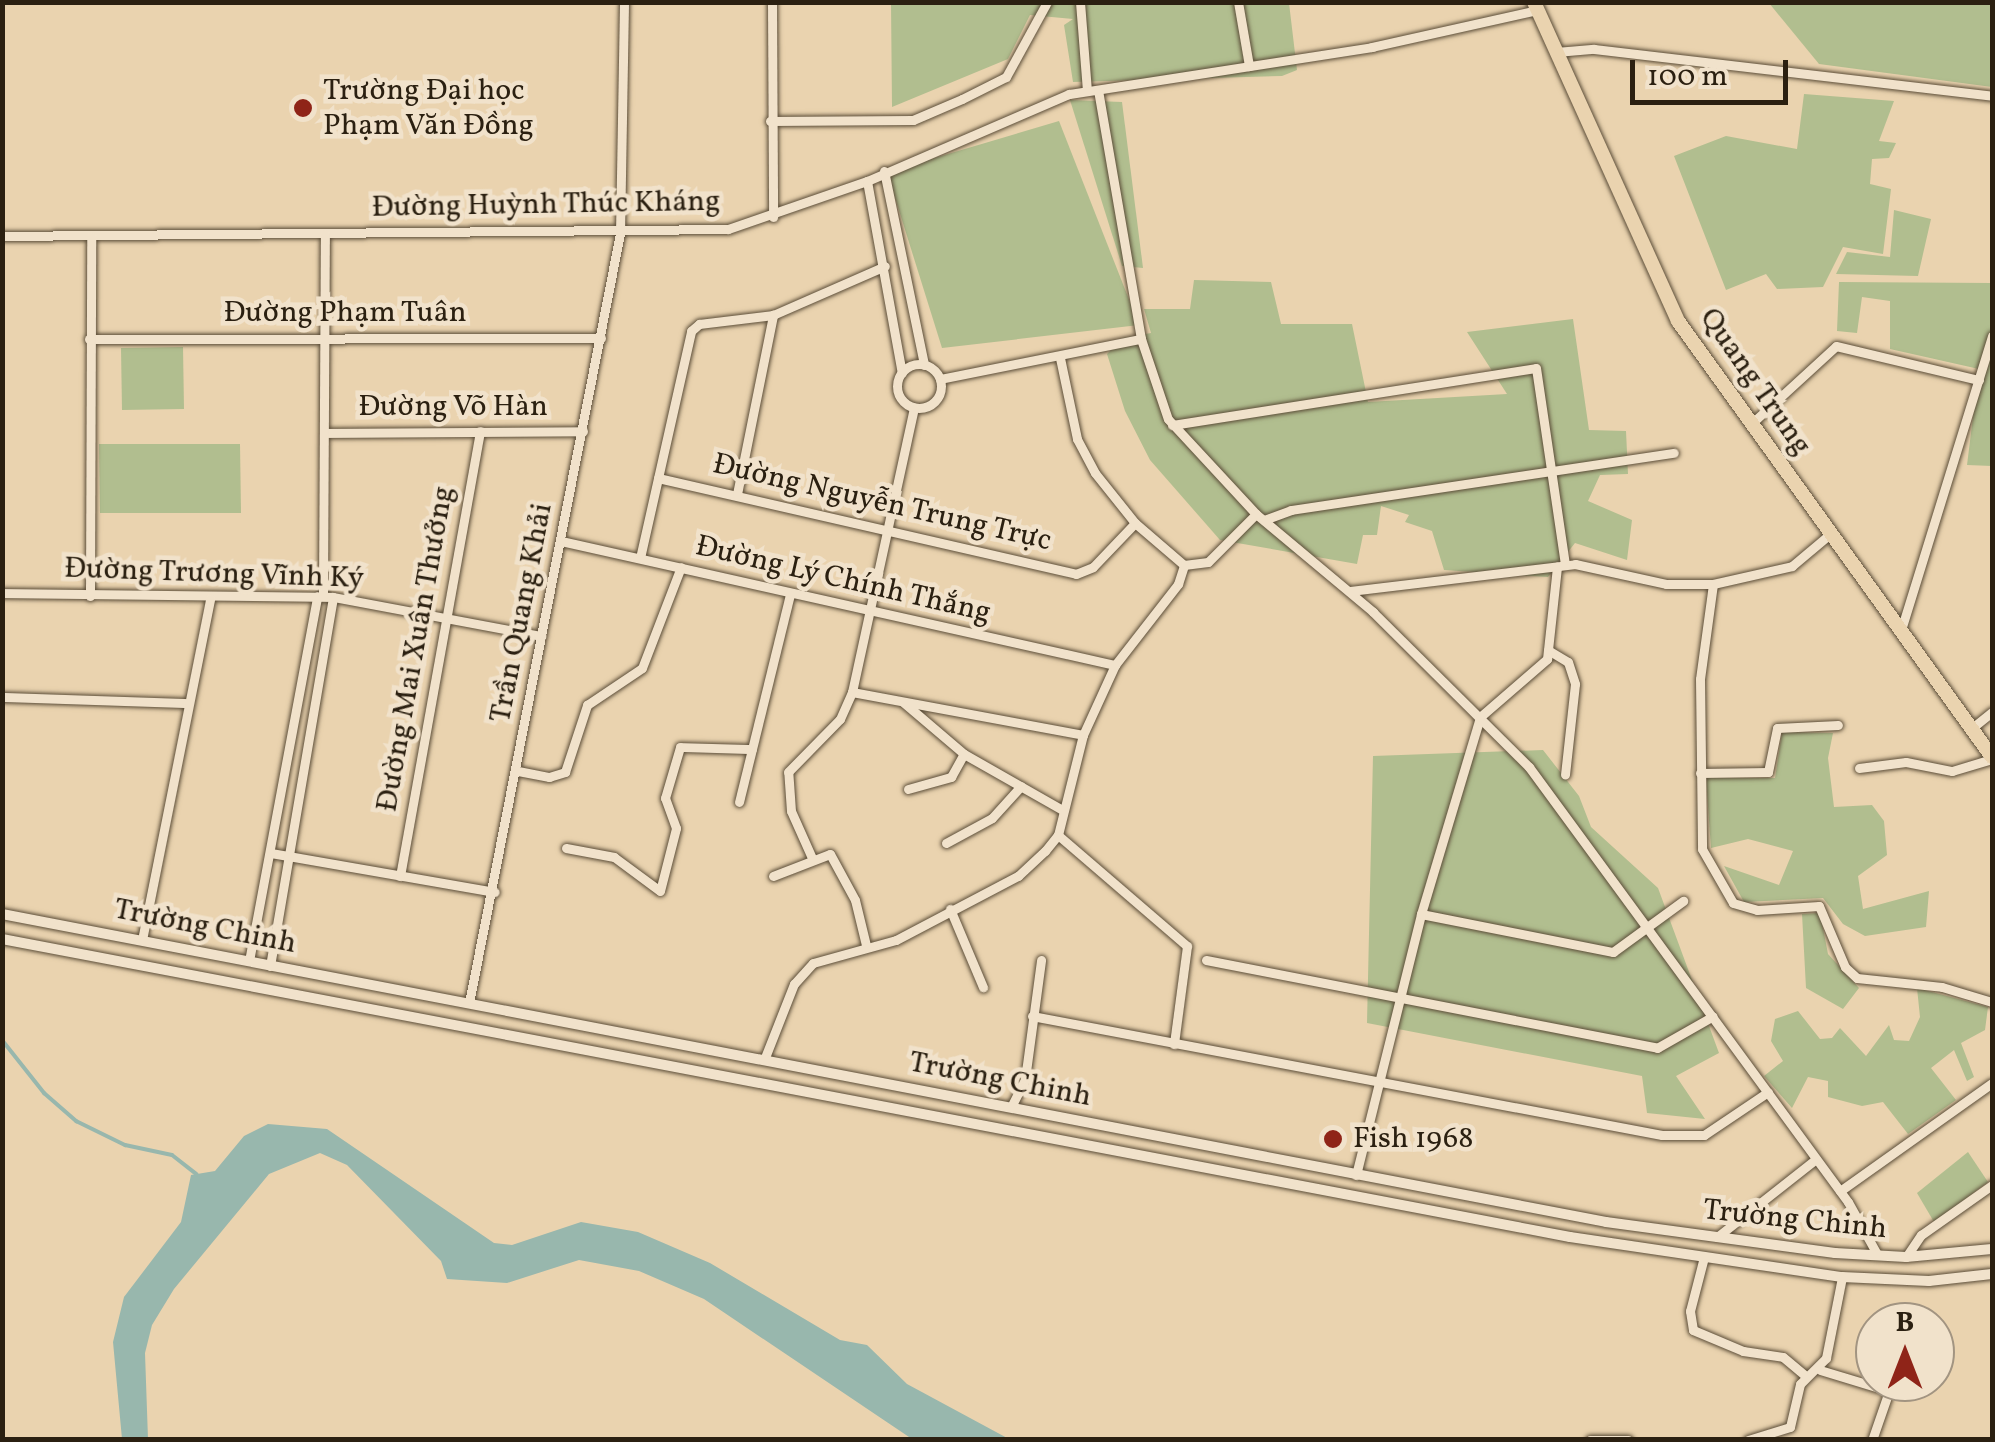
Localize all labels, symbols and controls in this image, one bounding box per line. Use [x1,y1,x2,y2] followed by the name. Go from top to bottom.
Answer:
[1635,40,1792,102] scale bar
[1647,56,1728,98] text: 100 m
[323,73,535,144] place label: Trường Đại học Phạm Văn Đồng
[292,97,314,119] marker: Trường Đại học Phạm Văn Đồng
[371,184,721,226] street label: Đường Huỳnh Thúc Kháng
[223,295,467,331] street label: Đường Phạm Tuân
[1691,301,1819,463] street label: Quang Trung
[358,389,548,425] street label: Đường Võ Hàn
[708,446,1056,560] street label: Đường Nguyễn Trung Trực
[370,483,462,815] street label: Đường Mai Xuân Thưởng
[483,500,561,726] street label: Trần Quang Khải
[691,528,995,632] street label: Đường Lý Chính Thắng
[63,551,365,597] street label: Đường Trương Vĩnh Ký
[111,892,299,962] street label: Trường Chinh
[906,1045,1094,1115] street label: Trường Chinh
[1353,1121,1474,1157] place label: Fish 1968
[1322,1128,1344,1150] marker: Fish 1968
[1701,1192,1889,1248] street label: Trường Chinh
[1855,1302,1955,1402] north arrow
[1896,1304,1914,1343] text: B

